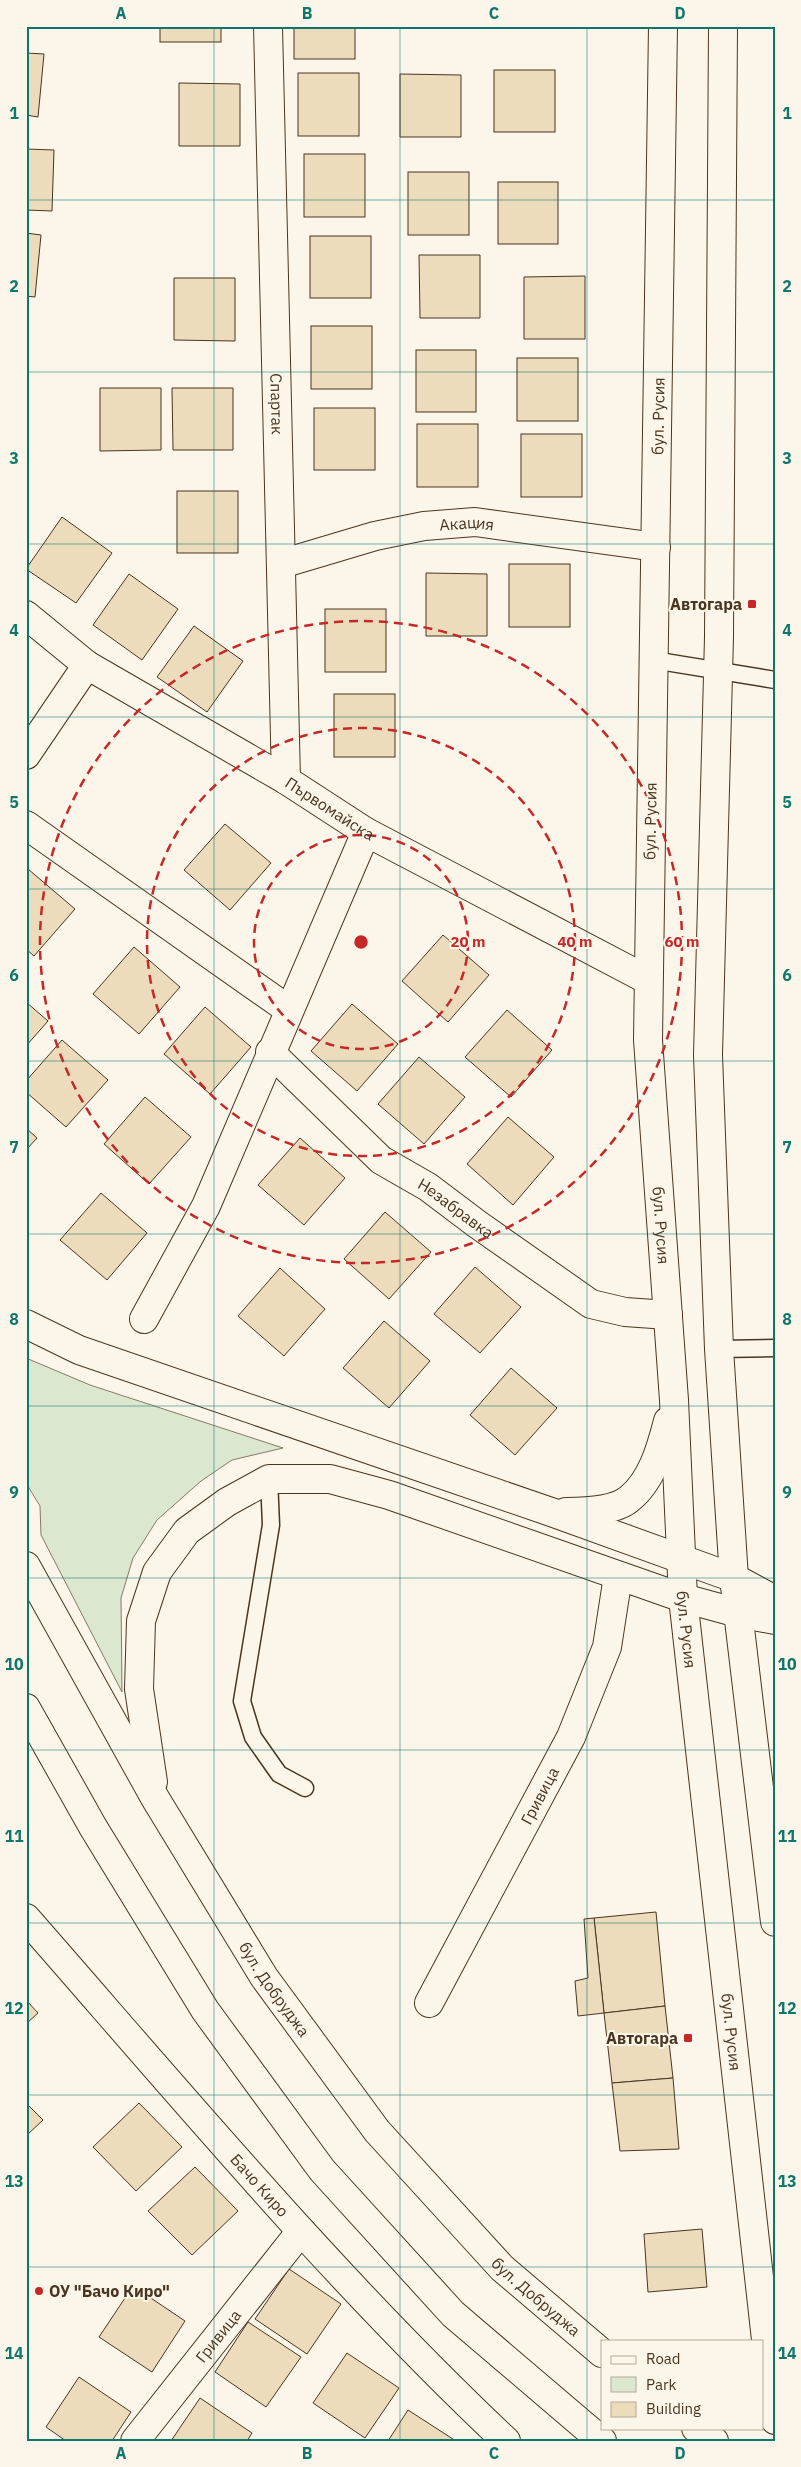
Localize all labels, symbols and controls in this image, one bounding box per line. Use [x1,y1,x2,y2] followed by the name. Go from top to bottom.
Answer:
[116,3,127,23] text: A
[302,3,313,23] text: B
[489,3,499,23] text: C
[674,3,686,23] text: D
[9,103,19,123] text: 1
[782,103,792,123] text: 1
[9,276,19,296] text: 2
[782,276,792,296] text: 2
[266,373,288,435] street label: Спартак
[647,377,669,455] street label: бул. Русия
[9,448,19,468] text: 3
[782,448,792,468] text: 3
[439,512,495,535] street label: Акация
[670,594,742,614] place label: Автогара
[746,598,758,610] marker: Автогара
[9,620,19,640] text: 4
[782,620,792,640] text: 4
[282,772,378,845] street label: Първомайска
[639,782,661,860] street label: бул. Русия
[9,792,19,812] text: 5
[782,792,792,812] text: 5
[451,932,485,951] text: 20 m
[558,932,592,951] text: 40 m
[665,932,699,951] text: 60 m
[352,933,370,951] centre of rings
[9,965,19,985] text: 6
[782,965,792,985] text: 6
[9,1137,19,1157] text: 7
[782,1137,792,1157] text: 7
[414,1173,498,1243] street label: Незабравка
[649,1186,674,1265] street label: бул. Русия
[9,1309,19,1329] text: 8
[782,1309,792,1329] text: 8
[9,1482,19,1502] text: 9
[782,1482,792,1502] text: 9
[673,1590,701,1669] street label: бул. Русия
[4,1654,24,1674] text: 10
[777,1654,797,1674] text: 10
[516,1763,563,1828] street label: Гривица
[4,1826,24,1846] text: 11
[777,1826,797,1846] text: 11
[235,1938,315,2041] street label: бул. Добруджа
[717,1992,746,2072] street label: бул. Русия
[4,1998,24,2018] text: 12
[777,1998,797,2018] text: 12
[606,2028,678,2048] place label: Aвтогара
[682,2032,694,2044] marker: Aвтогара
[226,2149,293,2221] street label: Бачо Киро
[4,2171,24,2191] text: 13
[777,2171,797,2191] text: 13
[487,2253,585,2341] street label: бул. Добруджа
[49,2281,170,2301] place label: ОУ "Бачо Киро"
[33,2285,45,2297] marker: ОУ "Бачо Киро"
[191,2305,246,2366] street label: Гривица
[601,2340,764,2430] legend
[4,2343,24,2363] text: 14
[777,2343,797,2363] text: 14
[646,2349,681,2368] text: Road
[646,2375,676,2394] text: Park
[646,2399,701,2418] text: Building
[116,2443,127,2463] text: A
[302,2443,313,2463] text: B
[489,2443,499,2463] text: C
[674,2443,686,2463] text: D

